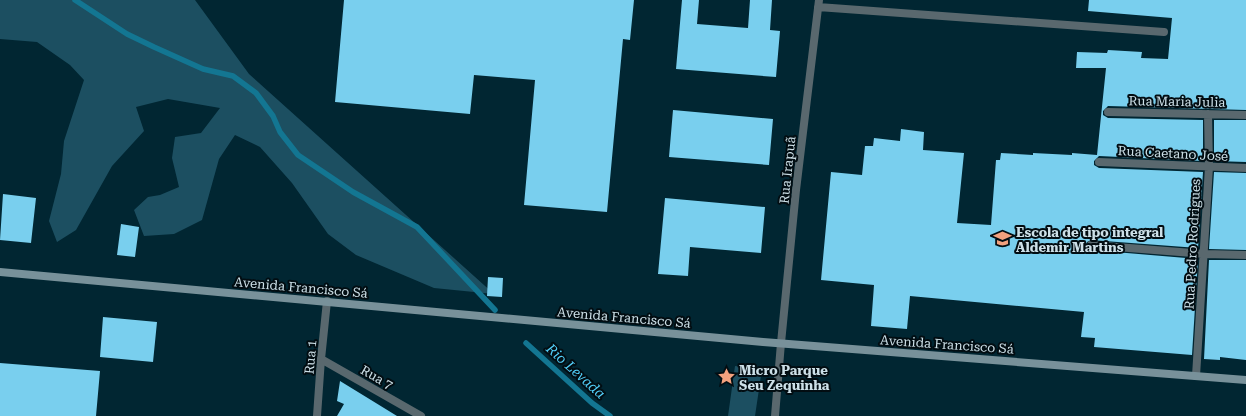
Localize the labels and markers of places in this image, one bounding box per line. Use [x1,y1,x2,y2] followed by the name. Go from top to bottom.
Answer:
[1016,225,1164,255] place label: Escola de tipo integral Aldemir Martins
[993,229,1013,249] school or university icon: Escola de tipo integral Aldemir Martins
[739,363,830,393] place label: Micro Parque Seu Zequinha
[716,367,736,387] place icon: Micro Parque Seu Zequinha

